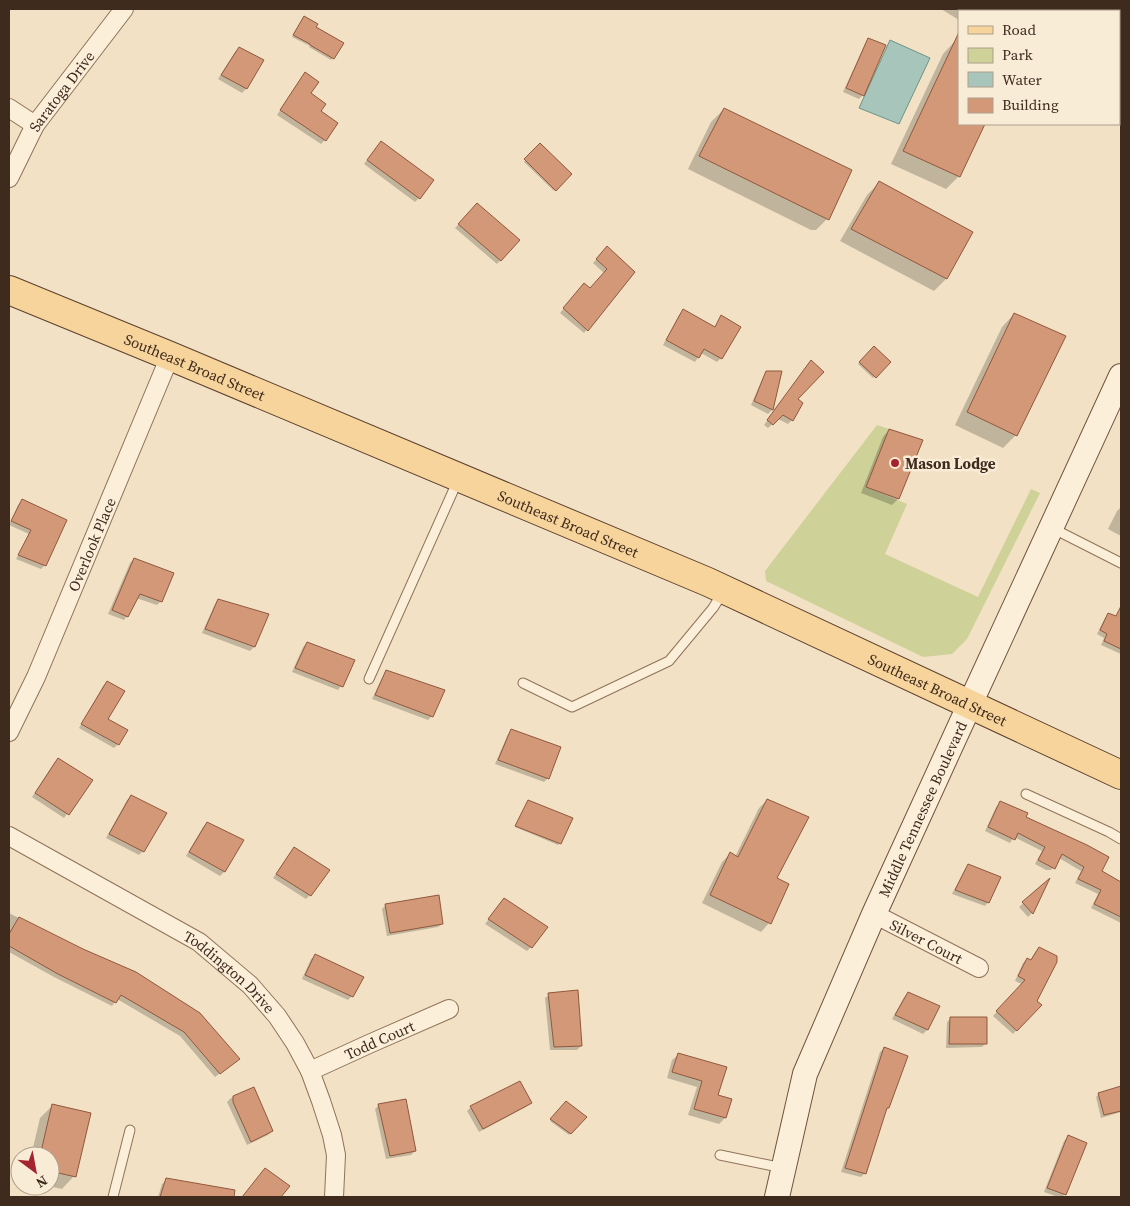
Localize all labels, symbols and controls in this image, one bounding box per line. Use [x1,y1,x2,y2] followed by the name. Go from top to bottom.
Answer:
[958,10,1120,125] legend
[1002,19,1036,40] text: Road
[1002,44,1034,65] text: Park
[23,46,99,135] street label: Saratoga Drive
[1002,69,1043,90] text: Water
[1002,94,1059,115] text: Building
[121,328,269,405] street label: Southeast Broad Street
[905,453,996,474] place label: Mason Lodge
[889,457,901,469] marker: Mason Lodge
[495,484,642,562] street label: Southeast Broad Street
[62,494,120,595] street label: Overlook Place
[865,648,1011,731] street label: Southeast Broad Street
[873,717,972,900] street label: Middle Tennessee Boulevard
[886,914,967,968] street label: Silver Court
[180,925,280,1018] street label: Toddington Drive
[341,1015,418,1064] street label: Todd Court
[10,1146,60,1196] north arrow
[32,1171,52,1193] text: N

